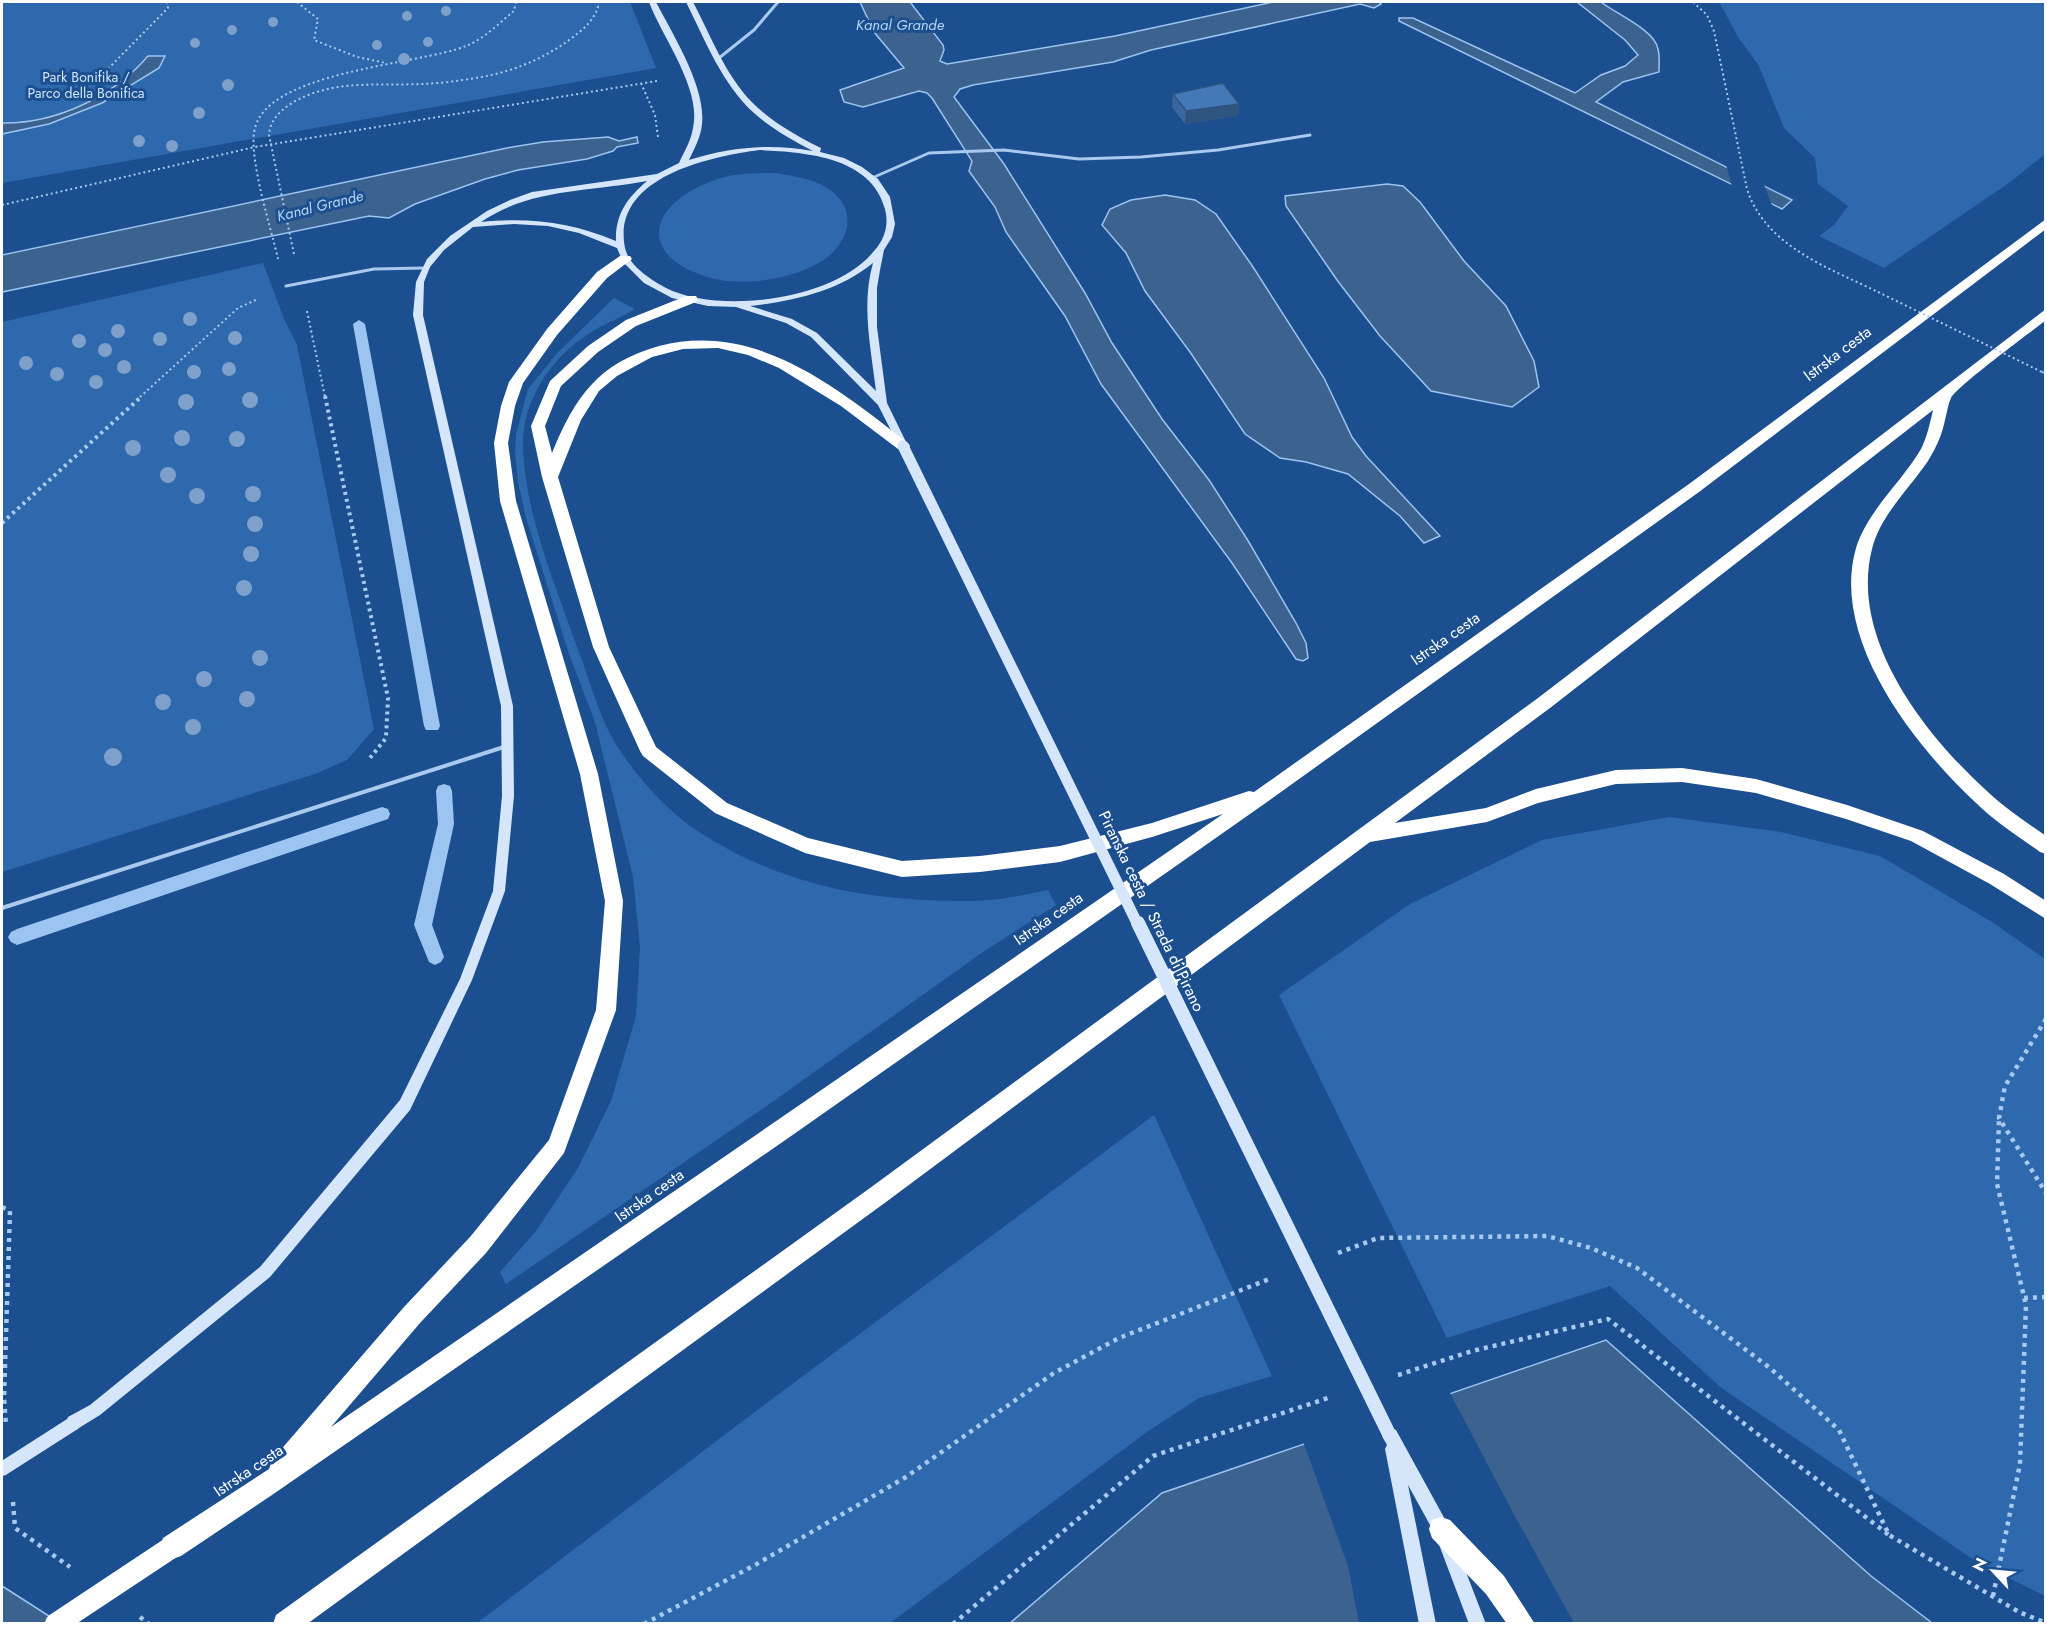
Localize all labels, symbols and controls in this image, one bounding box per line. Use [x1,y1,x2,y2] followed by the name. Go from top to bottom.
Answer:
[856,14,945,36] water label: Kanal Grande
[27,67,145,103] park label: Park Bonifika / Parco della Bonifica
[274,185,366,227] water label: Kanal Grande
[1799,320,1876,387] street label: Istrska cesta
[1406,606,1484,671] street label: Istrska cesta
[1093,807,1210,1016] street label: Piranska cesta / Strada di Pirano
[1009,886,1087,951] street label: Istrska cesta
[610,1163,688,1228] street label: Istrska cesta
[209,1439,288,1502] street label: Istrska cesta
[1963,1541,2023,1601] north arrow
[1967,1554,1993,1575] text: N

